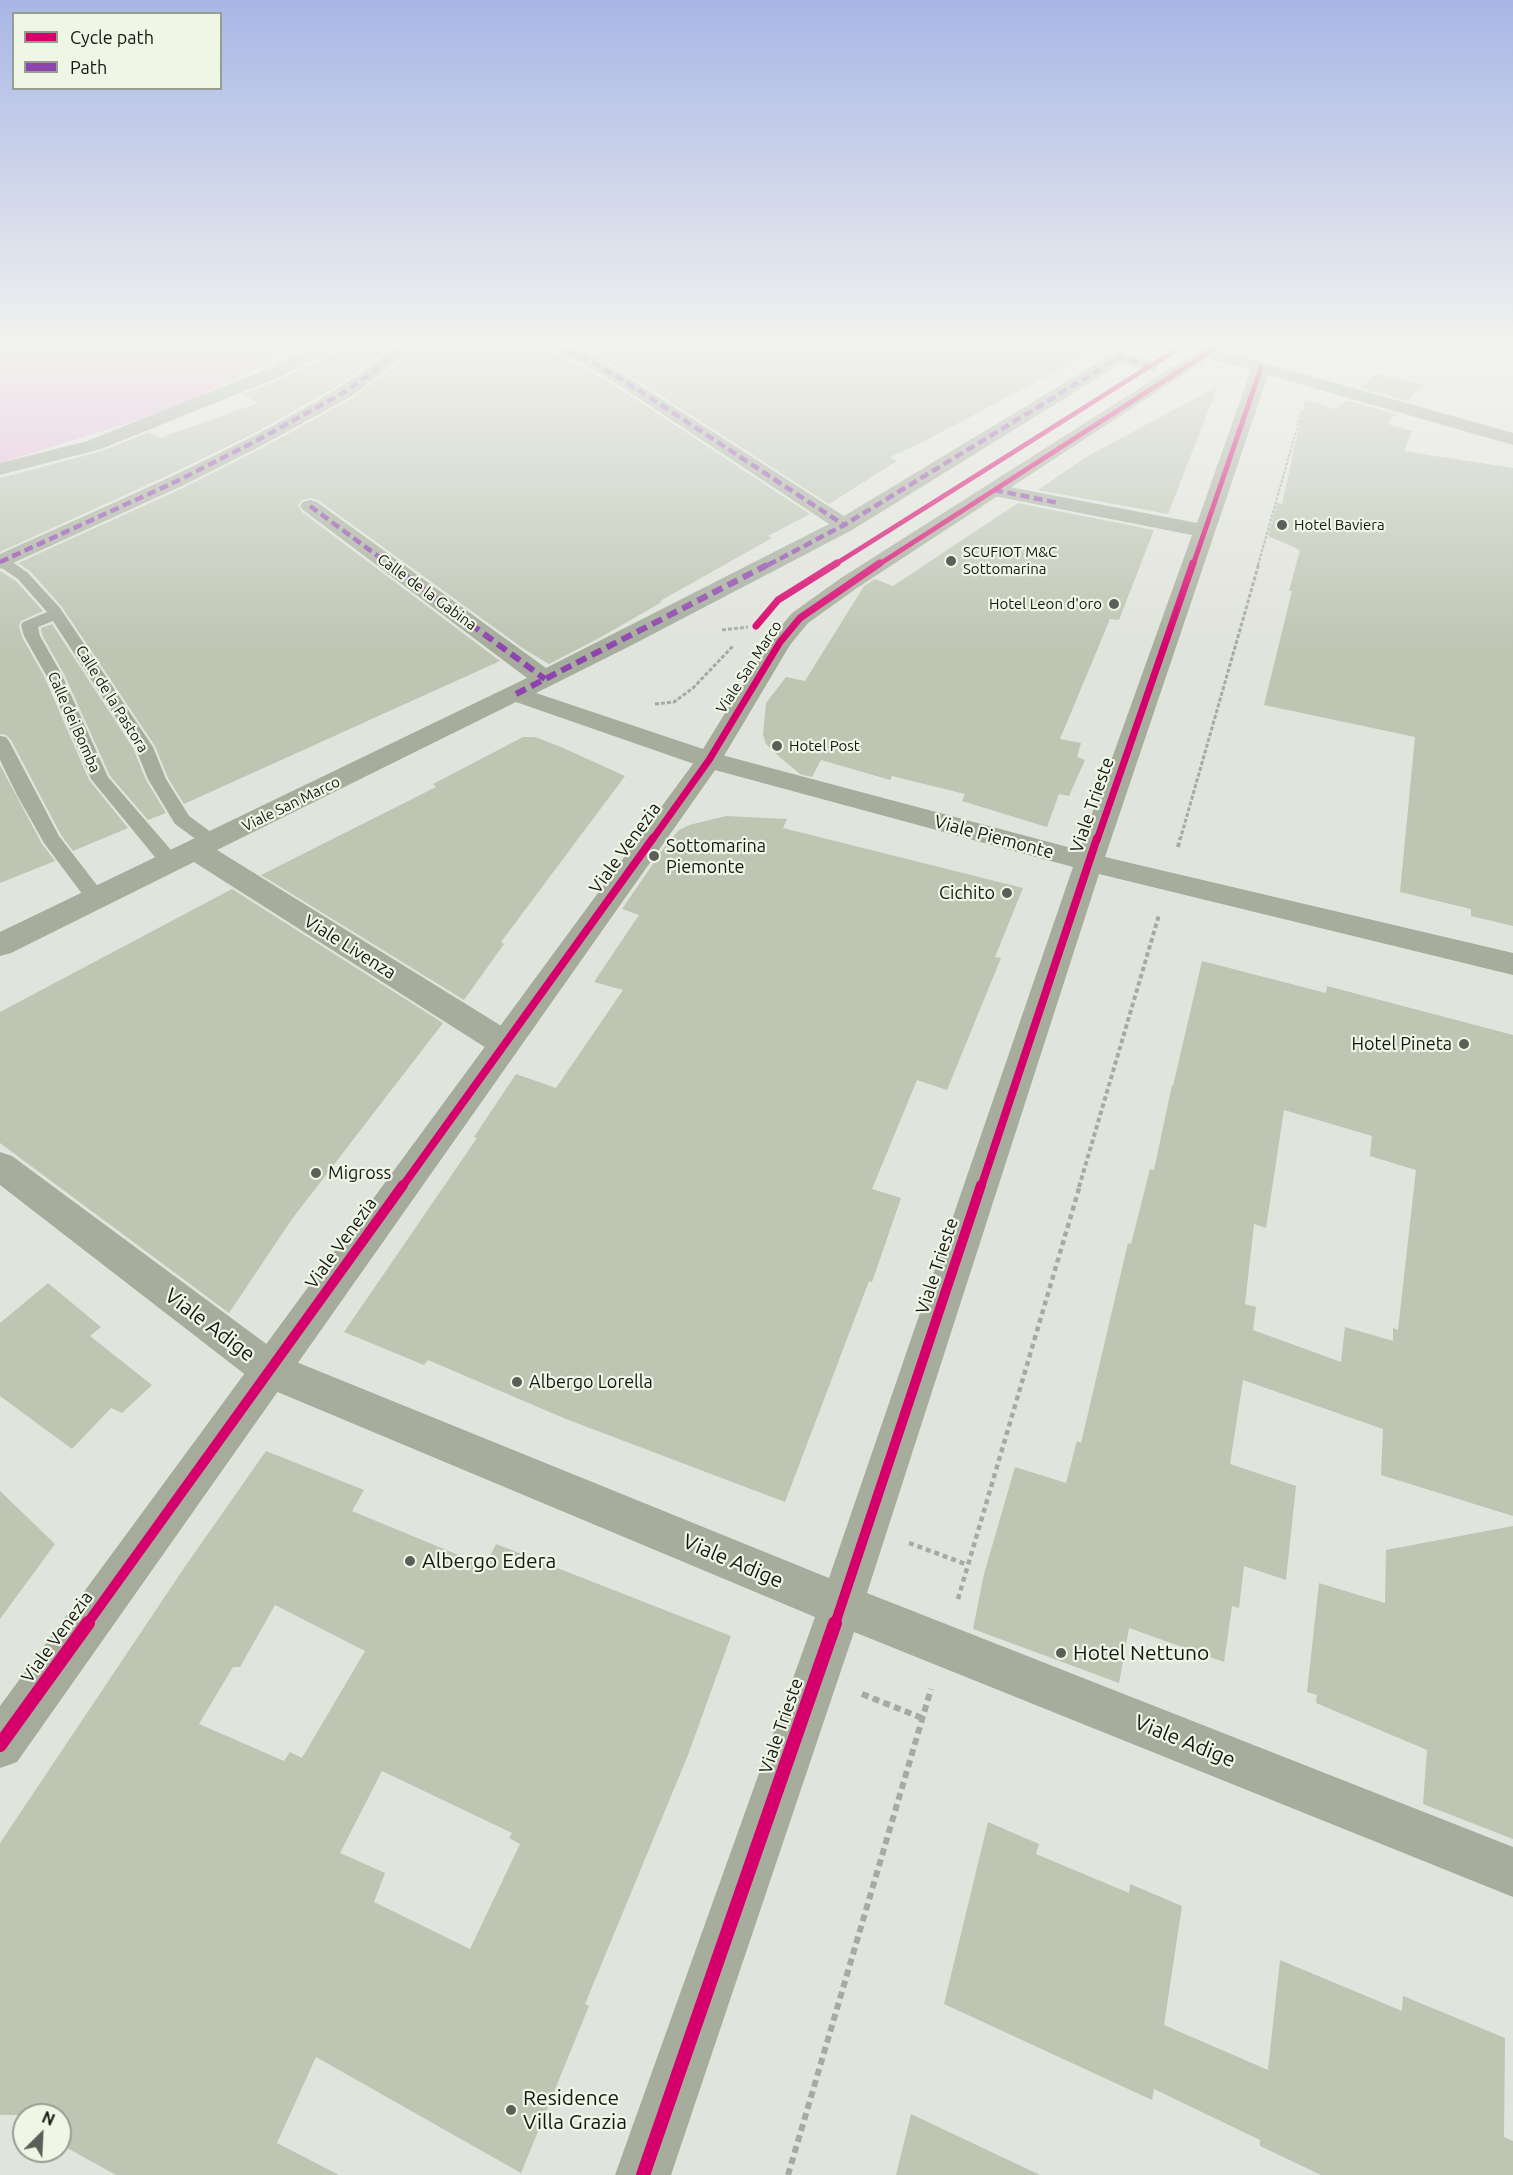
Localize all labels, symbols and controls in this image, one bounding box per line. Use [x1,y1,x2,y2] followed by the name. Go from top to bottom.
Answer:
[12,12,222,90] legend
[70,27,154,47] text: Cycle path
[70,57,107,77] text: Path
[1294,516,1385,534] place label: Hotel Baviera
[1275,518,1289,532] marker: Hotel Baviera
[963,543,1057,578] place label: SCUFIOT M&C Sottomarina
[374,550,480,634] street label: Calle de la Gabina
[944,554,958,568] marker: SCUFIOT M&C Sottomarina
[989,595,1102,613] place label: Hotel Leon d'oro
[1107,597,1121,611] marker: Hotel Leon d'oro
[712,617,786,717] street label: Viale San Marco
[72,642,152,756] street label: Calle de la Pastora
[44,669,104,775] street label: Calle dei Bomba
[789,737,860,755] place label: Hotel Post
[770,739,784,753] marker: Hotel Post
[1066,754,1118,856] street label: Viale Trieste
[239,773,343,835] street label: Viale San Marco
[585,798,665,898] street label: Viale Venezia
[932,811,1056,863] street label: Viale Piemonte
[666,835,766,878] place label: Sottomarina Piemonte
[647,849,661,863] marker: Sottomarina Piemonte
[939,882,995,904] place label: Cichito
[1000,886,1014,900] marker: Cichito
[300,910,400,984] street label: Viale Livenza
[1351,1033,1452,1055] place label: Hotel Pineta
[1457,1037,1471,1051] marker: Hotel Pineta
[328,1162,391,1184] place label: Migross
[309,1166,323,1180] marker: Migross
[301,1193,381,1293] street label: Viale Venezia
[911,1215,963,1317] street label: Viale Trieste
[160,1283,260,1367] street label: Viale Adige
[529,1371,653,1393] place label: Albergo Lorella
[510,1375,524,1389] marker: Albergo Lorella
[679,1529,787,1593] street label: Viale Adige
[422,1548,556,1574] place label: Albergo Edera
[403,1554,417,1568] marker: Albergo Edera
[17,1587,97,1687] street label: Viale Venezia
[1073,1640,1209,1666] place label: Hotel Nettuno
[1054,1646,1068,1660] marker: Hotel Nettuno
[755,1675,807,1777] street label: Viale Trieste
[1131,1709,1239,1773] street label: Viale Adige
[523,2085,627,2135] place label: Residence Villa Grazia
[12,2103,72,2163] north arrow
[504,2103,518,2117] marker: Residence Villa Grazia
[39,2108,58,2129] text: N

